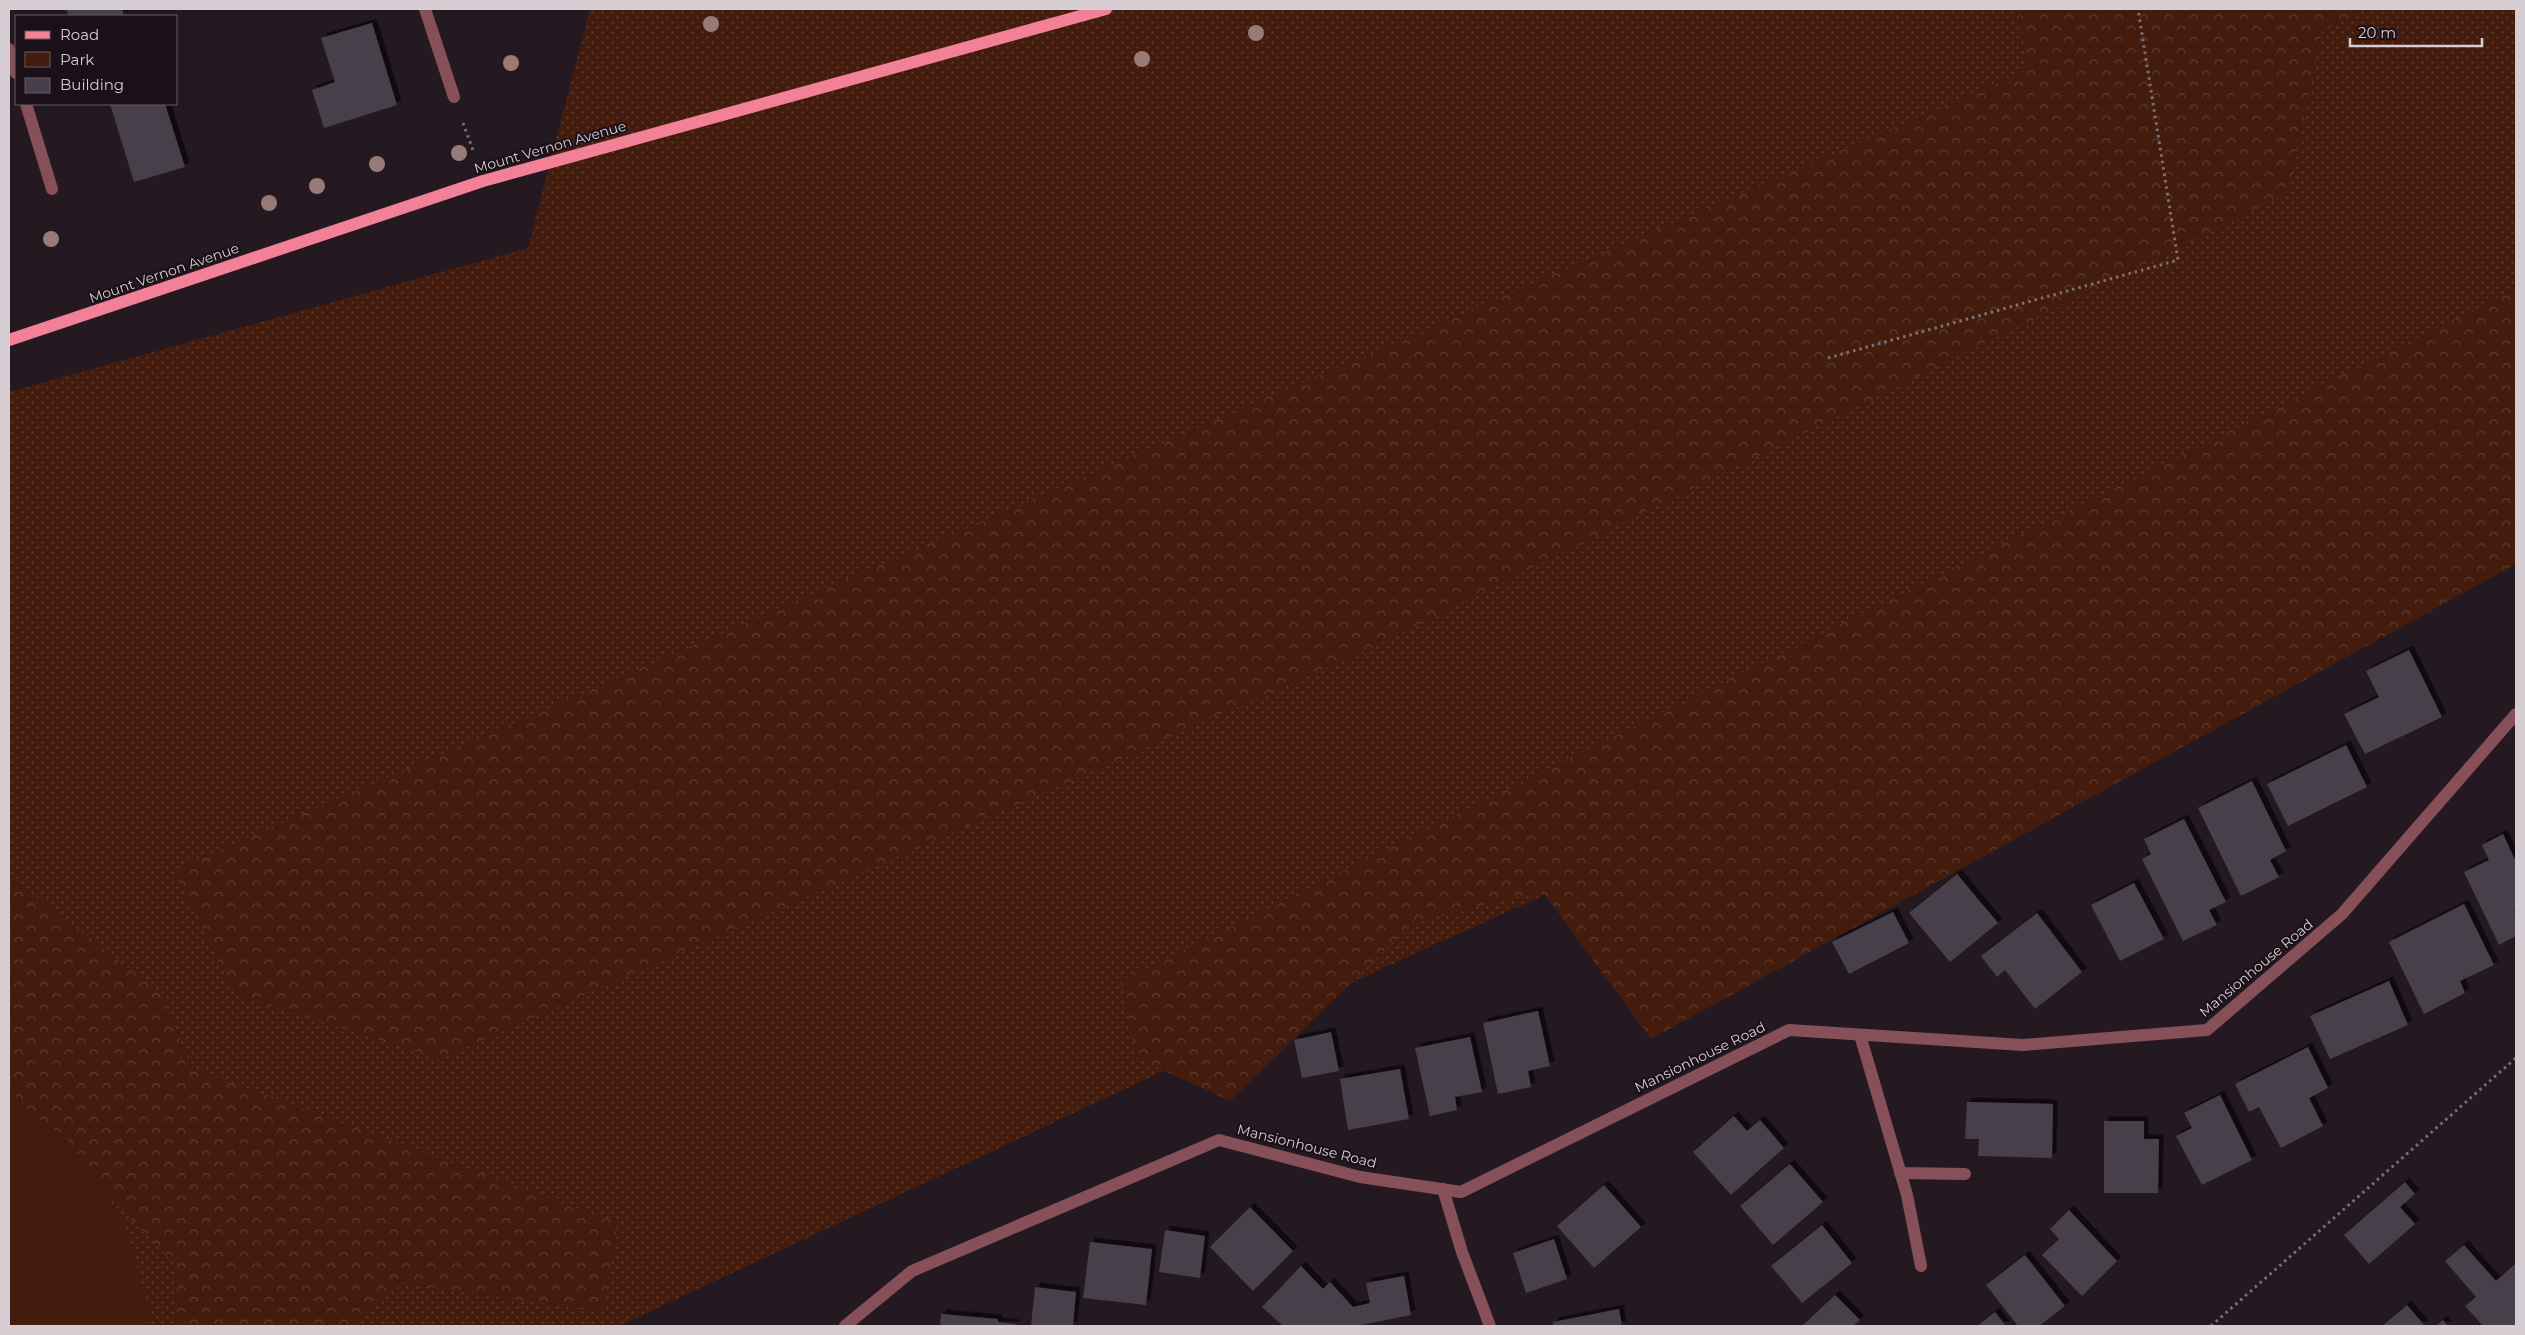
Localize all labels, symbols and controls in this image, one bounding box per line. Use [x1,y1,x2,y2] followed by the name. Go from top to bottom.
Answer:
[15,15,178,105] legend
[2350,15,2482,47] scale bar
[2358,23,2396,42] text: 20 m
[60,25,99,44] text: Road
[60,50,94,69] text: Park
[60,75,124,94] text: Building
[472,117,628,177] street label: Mount Vernon Avenue
[87,239,241,307] street label: Mount Vernon Avenue
[2195,915,2317,1021] street label: Mansionhouse Road
[1632,1018,1768,1096] street label: Mansionhouse Road
[1235,1120,1379,1172] street label: Mansionhouse Road

